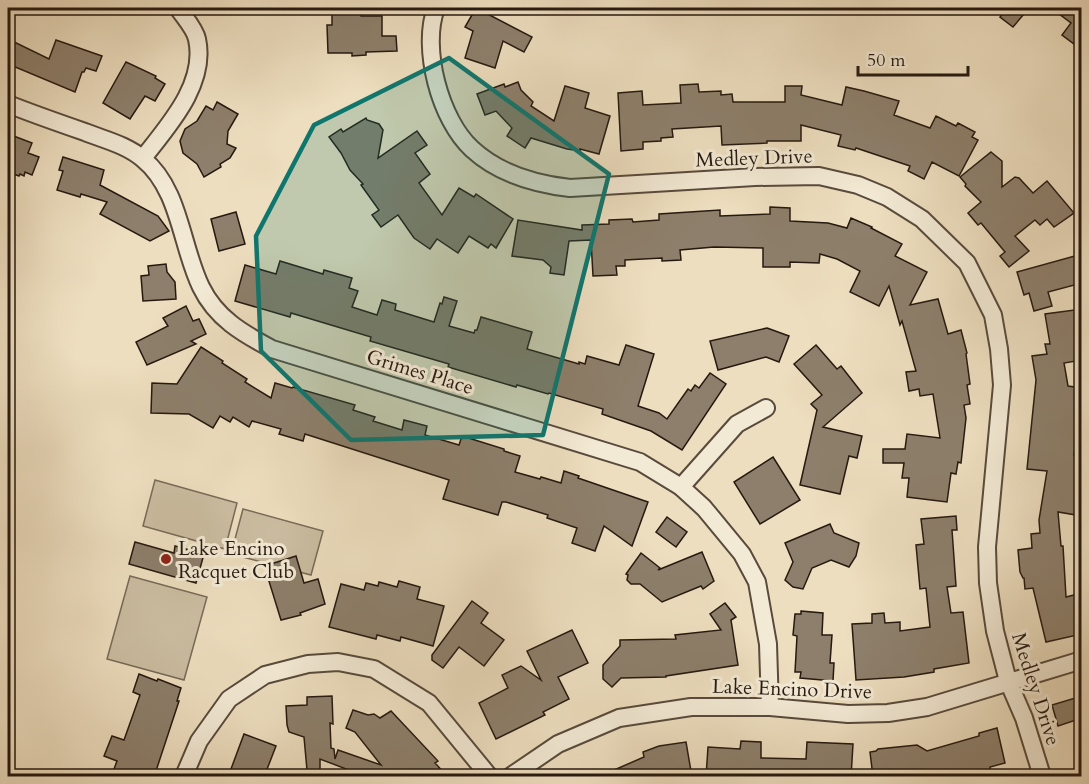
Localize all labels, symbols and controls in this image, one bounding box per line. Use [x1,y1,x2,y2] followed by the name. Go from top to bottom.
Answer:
[858,39,968,77] scale bar
[867,48,906,73] text: 50 m
[695,142,813,174] street label: Medley Drive
[363,343,477,401] street label: Grimes Place
[178,535,294,585] place label: Lake Encino Racquet Club
[159,552,173,566] marker: Lake Encino Racquet Club
[1005,629,1067,749] street label: Medley Drive
[711,673,873,705] street label: Lake Encino Drive

